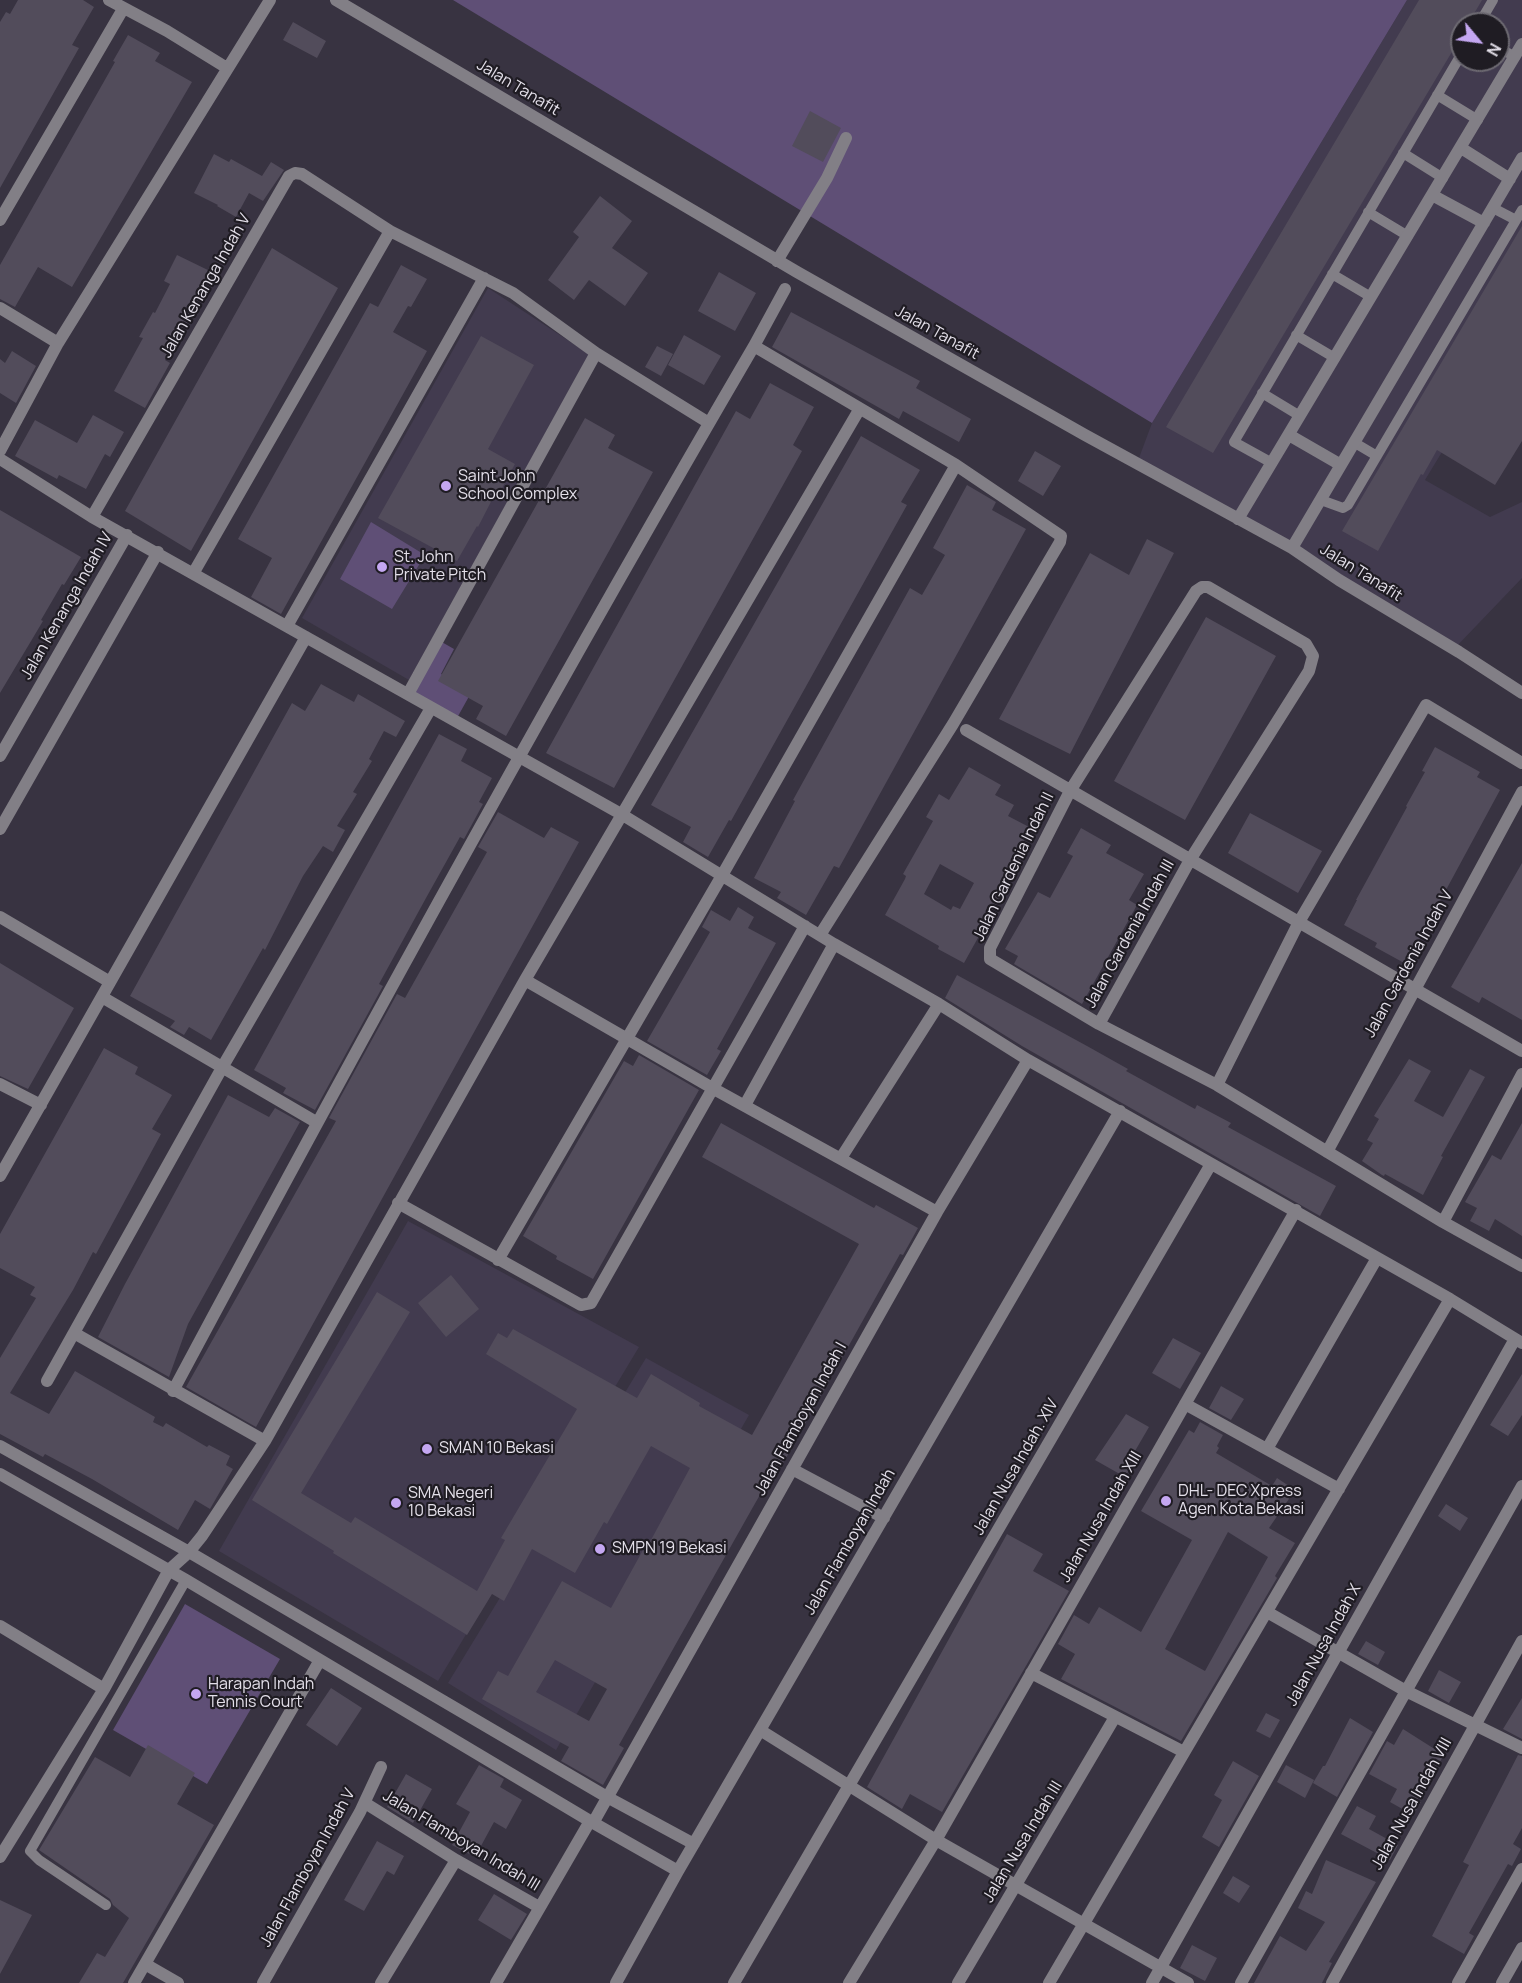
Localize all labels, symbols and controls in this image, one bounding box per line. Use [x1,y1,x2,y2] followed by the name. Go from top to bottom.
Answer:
[1450,12,1510,72] north arrow
[1482,39,1506,60] text: N
[473,56,563,120] street label: Jalan Tanafit
[157,211,255,361] street label: Jalan Kenanga Indah V
[892,302,982,364] street label: Jalan Tanafit
[458,467,577,505] place label: Saint John School Complex
[439,479,453,493] marker: Saint John School Complex
[17,529,117,683] street label: Jalan Kenanga Indah IV
[1316,540,1406,606] street label: Jalan Tanafit
[394,548,486,586] place label: St. John Private Pitch
[375,560,389,574] marker: St. John Private Pitch
[970,790,1058,944] street label: Jalan Gardenia Indah II
[1081,856,1179,1012] street label: Jalan Gardenia Indah III
[1361,887,1457,1041] street label: Jalan Gardenia Indah V
[751,1339,851,1499] street label: Jalan Flamboyan Indah I
[969,1396,1063,1538] street label: Jalan Nusa Indah. XIV
[439,1439,554,1459] place label: SMAN 10 Bekasi
[420,1442,434,1456] marker: SMAN 10 Bekasi
[1056,1448,1146,1586] street label: Jalan Nusa Indah XIII
[800,1466,900,1618] street label: Jalan Flamboyan Indah
[1178,1482,1304,1520] place label: DHL- DEC Xpress Agen Kota Bekasi
[408,1484,493,1522] place label: SMA Negeri 10 Bekasi
[1159,1494,1173,1508] marker: DHL- DEC Xpress Agen Kota Bekasi
[389,1496,403,1510] marker: SMA Negeri 10 Bekasi
[612,1539,727,1559] place label: SMPN 19 Bekasi
[593,1542,607,1556] marker: SMPN 19 Bekasi
[1283,1581,1365,1709] street label: Jalan Nusa Indah X
[208,1675,314,1713] place label: Harapan Indah Tennis Court
[189,1687,203,1701] marker: Harapan Indah Tennis Court
[1368,1735,1456,1873] street label: Jalan Nusa Indah VIII
[979,1778,1067,1906] street label: Jalan Nusa Indah III
[256,1785,360,1951] street label: Jalan Flamboyan Indah V
[379,1787,543,1895] street label: Jalan Flamboyan Indah III

